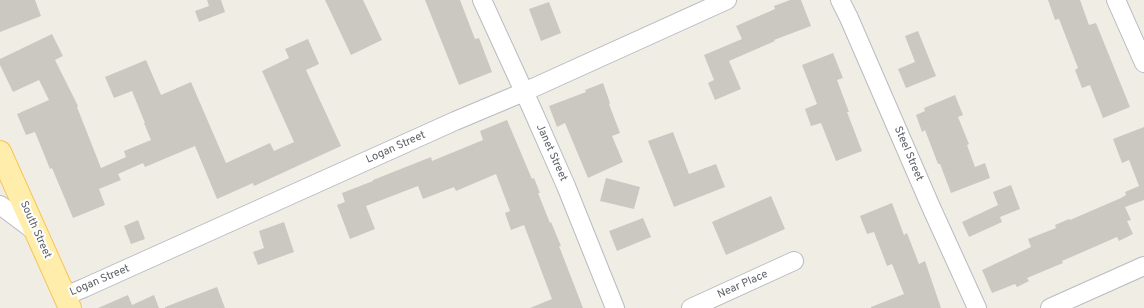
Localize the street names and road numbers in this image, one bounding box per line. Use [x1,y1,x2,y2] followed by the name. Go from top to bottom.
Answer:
[533,122,569,184] street label: Janet Street
[891,125,925,183] street label: Steel Street
[364,129,428,167] street label: Logan Street
[16,199,54,261] street label: South Street
[68,262,132,300] street label: Logan Street
[716,268,770,302] street label: Near Place

